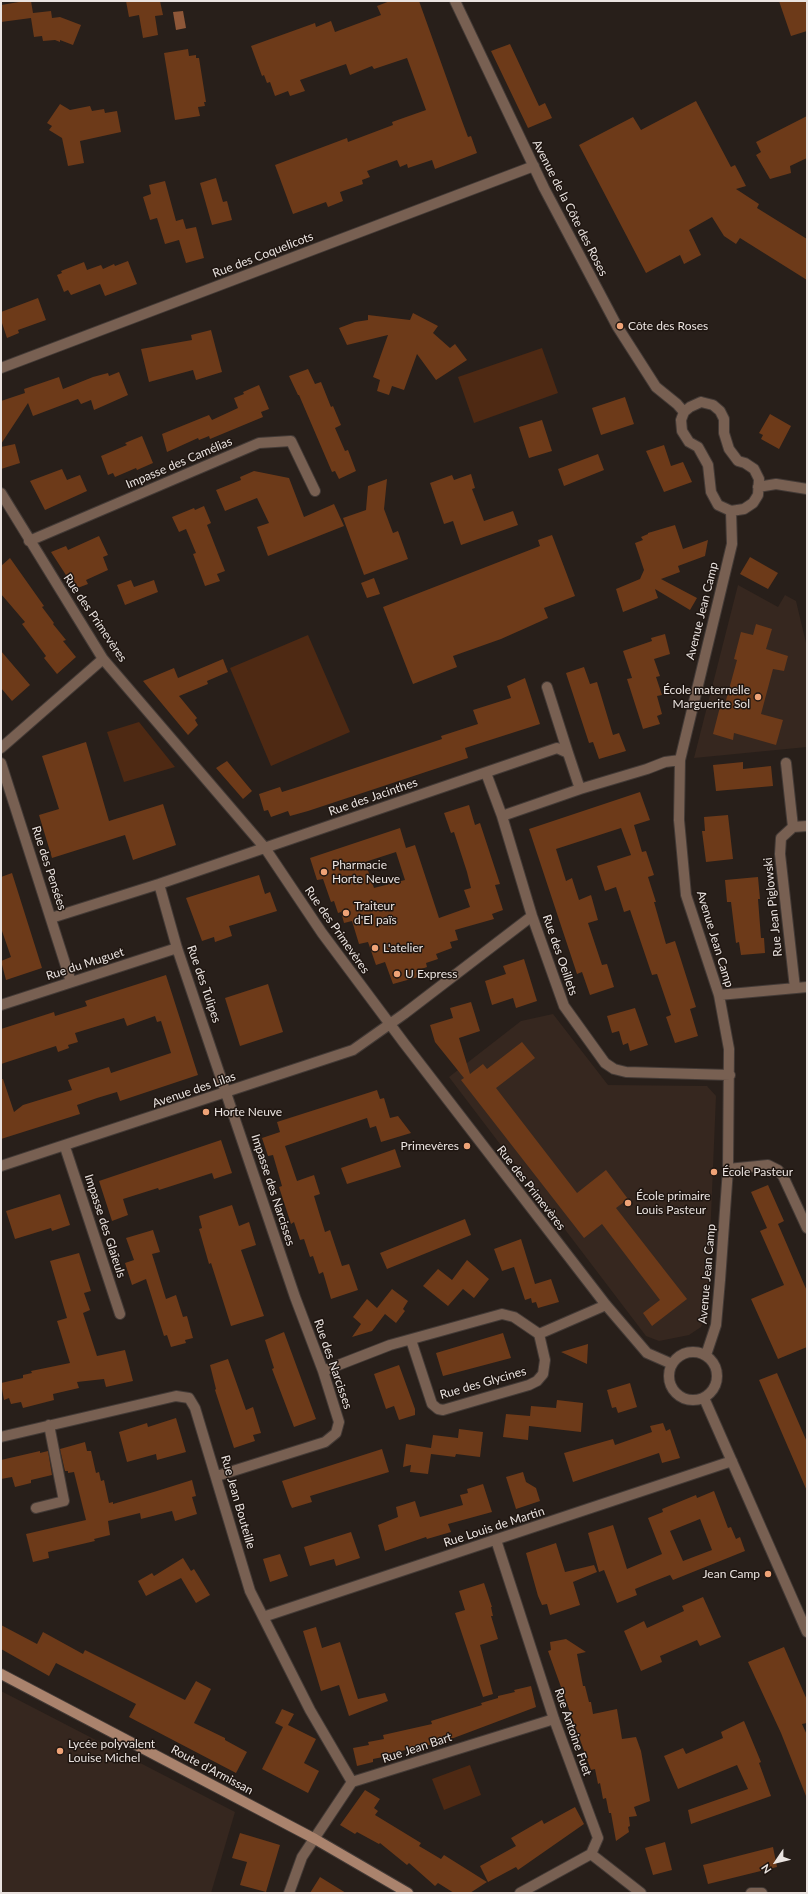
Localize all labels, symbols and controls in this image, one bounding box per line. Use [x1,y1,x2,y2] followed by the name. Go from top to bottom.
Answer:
[529,137,611,279] street label: Avenue de la Côte des Roses
[211,229,315,281] street label: Rue des Coquelicots
[628,319,708,333] place label: Côte des Roses
[615,321,625,331] marker: Côte des Roses
[124,434,234,492] street label: Impasse des Camélias
[683,561,721,661] street label: Avenue Jean Camp
[60,571,130,665] street label: Rue des Primevères
[663,683,750,711] place label: École maternelle Marguerite Sol
[753,692,763,702] marker: École maternelle Marguerite Sol
[327,775,419,819] street label: Rue des Jacinthes
[29,824,69,912] street label: Rue des Pensées
[761,857,785,957] street label: Rue Jean Piglowski
[332,858,400,886] place label: Pharmacie Horte Neuve
[319,867,329,877] marker: Pharmacie Horte Neuve
[302,884,372,976] street label: Rue des Primevères
[693,889,737,989] street label: Avenue Jean Camp
[354,899,397,927] place label: Traiteur d'El païs
[341,908,351,918] marker: Traiteur d'El païs
[539,913,581,997] street label: Rue des Oeillets
[383,941,423,955] place label: L'atelier
[184,943,224,1025] street label: Rue des Tulipes
[370,943,380,953] marker: L'atelier
[44,945,126,983] street label: Rue du Muguet
[405,967,457,981] place label: U Express
[392,969,402,979] marker: U Express
[150,1069,238,1111] street label: Avenue des Lilas
[214,1105,282,1119] place label: Horte Neuve
[201,1107,211,1117] marker: Horte Neuve
[248,1132,298,1248] street label: Impasse des Narcisses
[401,1139,459,1153] place label: Primevères
[462,1141,472,1151] marker: Primevères
[494,1143,568,1233] street label: Rue des Primevères
[722,1165,793,1179] place label: École Pasteur
[709,1167,719,1177] marker: École Pasteur
[81,1172,129,1280] street label: Impasse des Glaïeuls
[636,1189,710,1217] place label: École primaire Louis Pasteur
[623,1198,633,1208] marker: École primaire Louis Pasteur
[695,1223,719,1325] street label: Avenue Jean Camp
[311,1317,355,1411] street label: Rue des Narcisses
[438,1364,528,1402] street label: Rue des Glycines
[218,1453,258,1551] street label: Rue Jean Bouteille
[442,1504,546,1550] street label: Rue Louis de Martin
[703,1567,760,1581] place label: Jean Camp
[763,1569,773,1579] marker: Jean Camp
[551,1686,595,1778] street label: Rue Antoine Fuet
[380,1730,454,1766] street label: Rue Jean Bart
[68,1737,155,1765] place label: Lycée polyvalent Louise Michel
[168,1742,256,1798] street label: Route d'Armissan
[55,1746,65,1756] marker: Lycée polyvalent Louise Michel
[756,1842,796,1882] north arrow
[758,1862,774,1876] text: N

